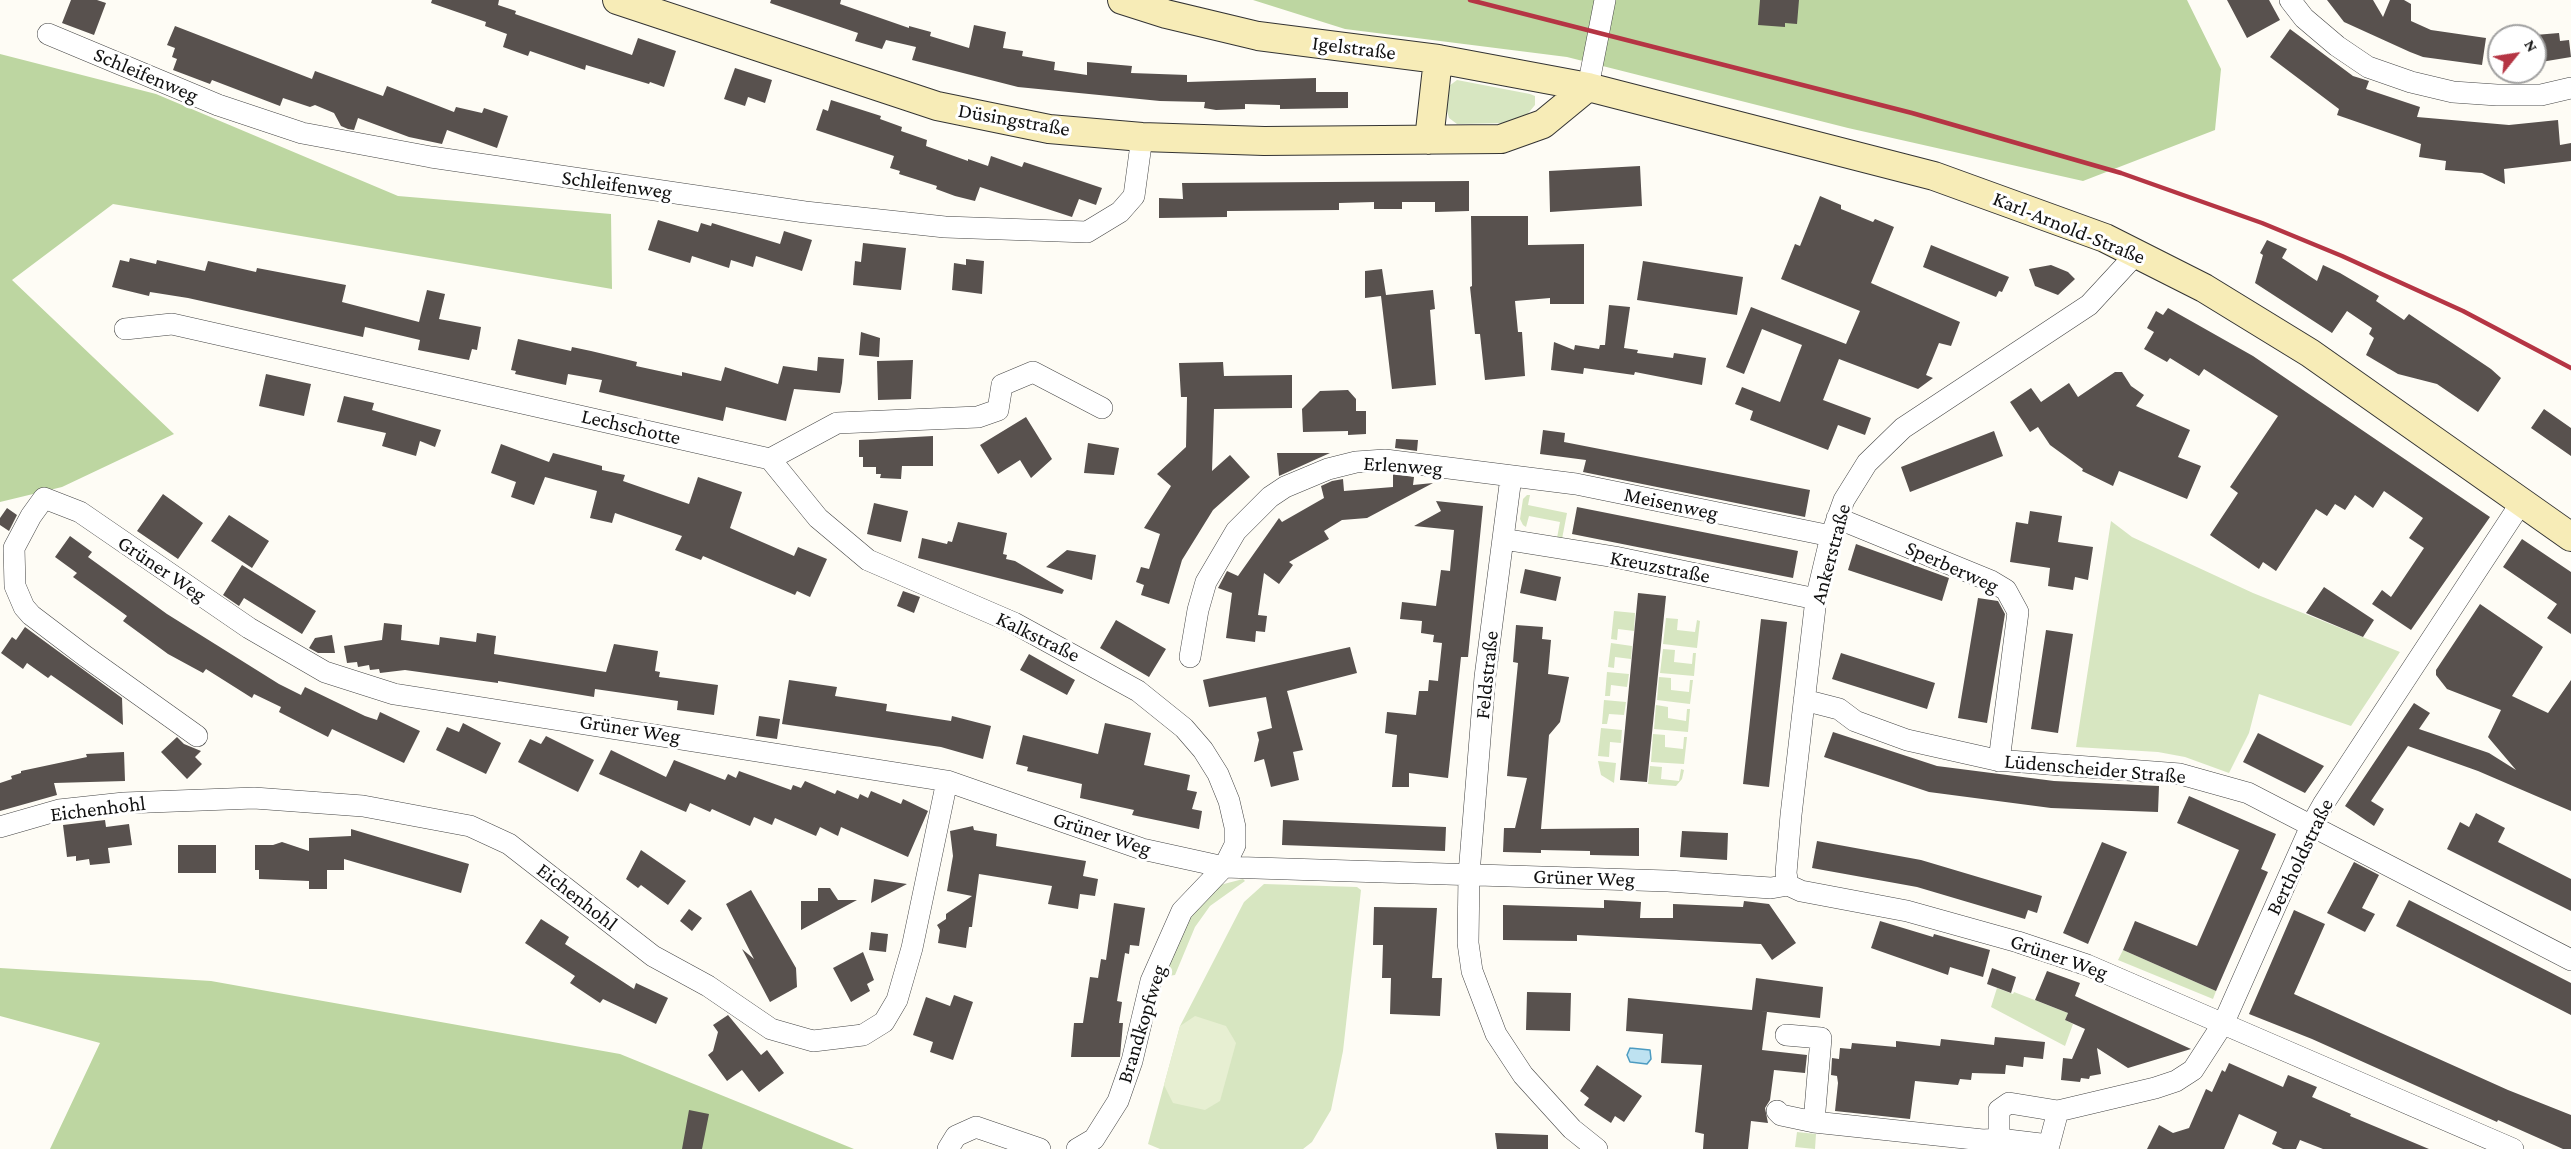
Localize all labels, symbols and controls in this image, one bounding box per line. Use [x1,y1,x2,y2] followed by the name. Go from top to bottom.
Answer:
[2487,24,2547,84] north arrow
[1311,30,1397,66] street label: Igelstraße
[2521,37,2541,55] text: N
[90,42,202,108] street label: Schleifenweg
[956,98,1072,142] street label: Düsingstraße
[560,165,674,205] street label: Schleifenweg
[1989,186,2149,270] street label: Karl-Arnold-Straße
[579,403,683,451] street label: Lechschotte
[1363,451,1443,481] street label: Erlenweg
[1622,482,1720,526] street label: Meisenweg
[1806,501,1856,607] street label: Ankerstraße
[113,530,211,608] street label: Grüner Weg
[1901,535,2003,599] street label: Sperberweg
[1608,545,1712,589] street label: Kreuzstraße
[992,606,1084,668] street label: Kalkstraße
[1470,630,1504,720] street label: Feldstraße
[578,709,682,749] street label: Grüner Weg
[2003,749,2187,789] street label: Lüdenscheider Straße
[49,791,147,827] street label: Eichenhohl
[2261,795,2339,919] street label: Bertholdstraße
[1050,806,1154,862] street label: Grüner Weg
[532,858,622,936] street label: Eichenhohl
[1533,864,1635,892] street label: Grüner Weg
[2007,929,2111,985] street label: Grüner Weg
[1112,962,1172,1086] street label: Brandkopfweg

